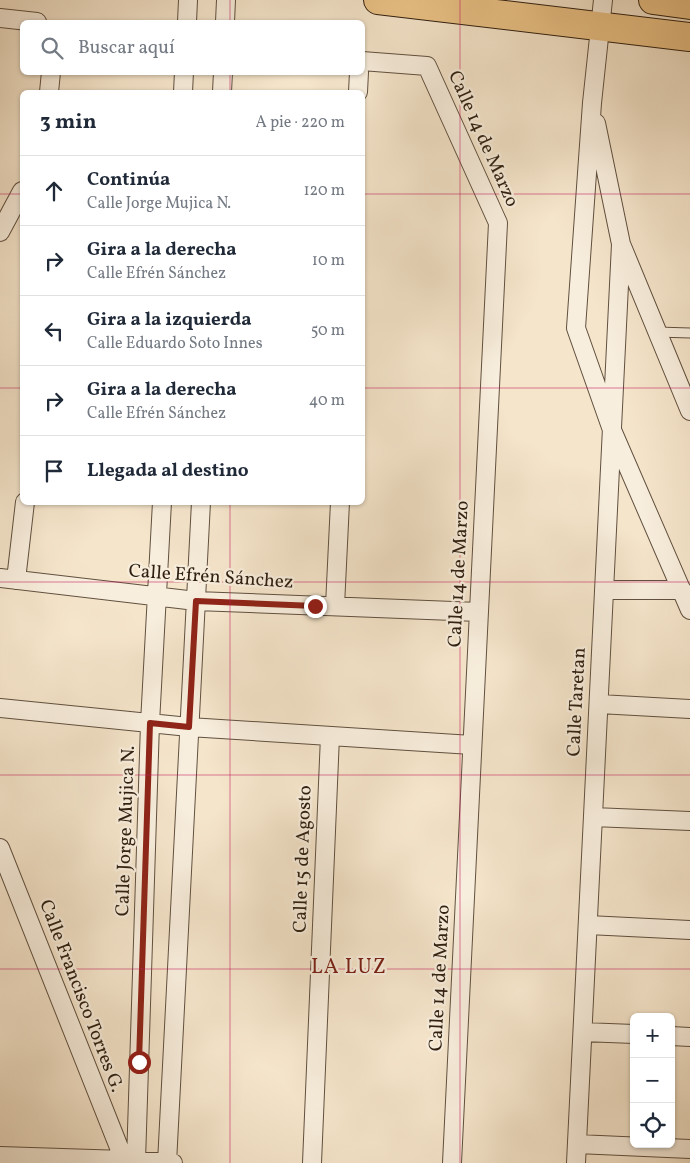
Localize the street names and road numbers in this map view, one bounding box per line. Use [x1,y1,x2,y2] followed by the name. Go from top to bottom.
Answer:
[441,67,525,211] street label: Calle 14 de Marzo
[442,500,476,648] street label: Calle 14 de Marzo
[128,558,294,596] street label: Calle Efrén Sánchez
[561,647,593,757] street label: Calle Taretan
[110,745,142,917] street label: Calle Jorge Mujica N.
[287,785,319,933] street label: Calle 15 de Agosto
[32,896,130,1096] street label: Calle Francisco Torres G.
[423,904,457,1052] street label: Calle 14 de Marzo

